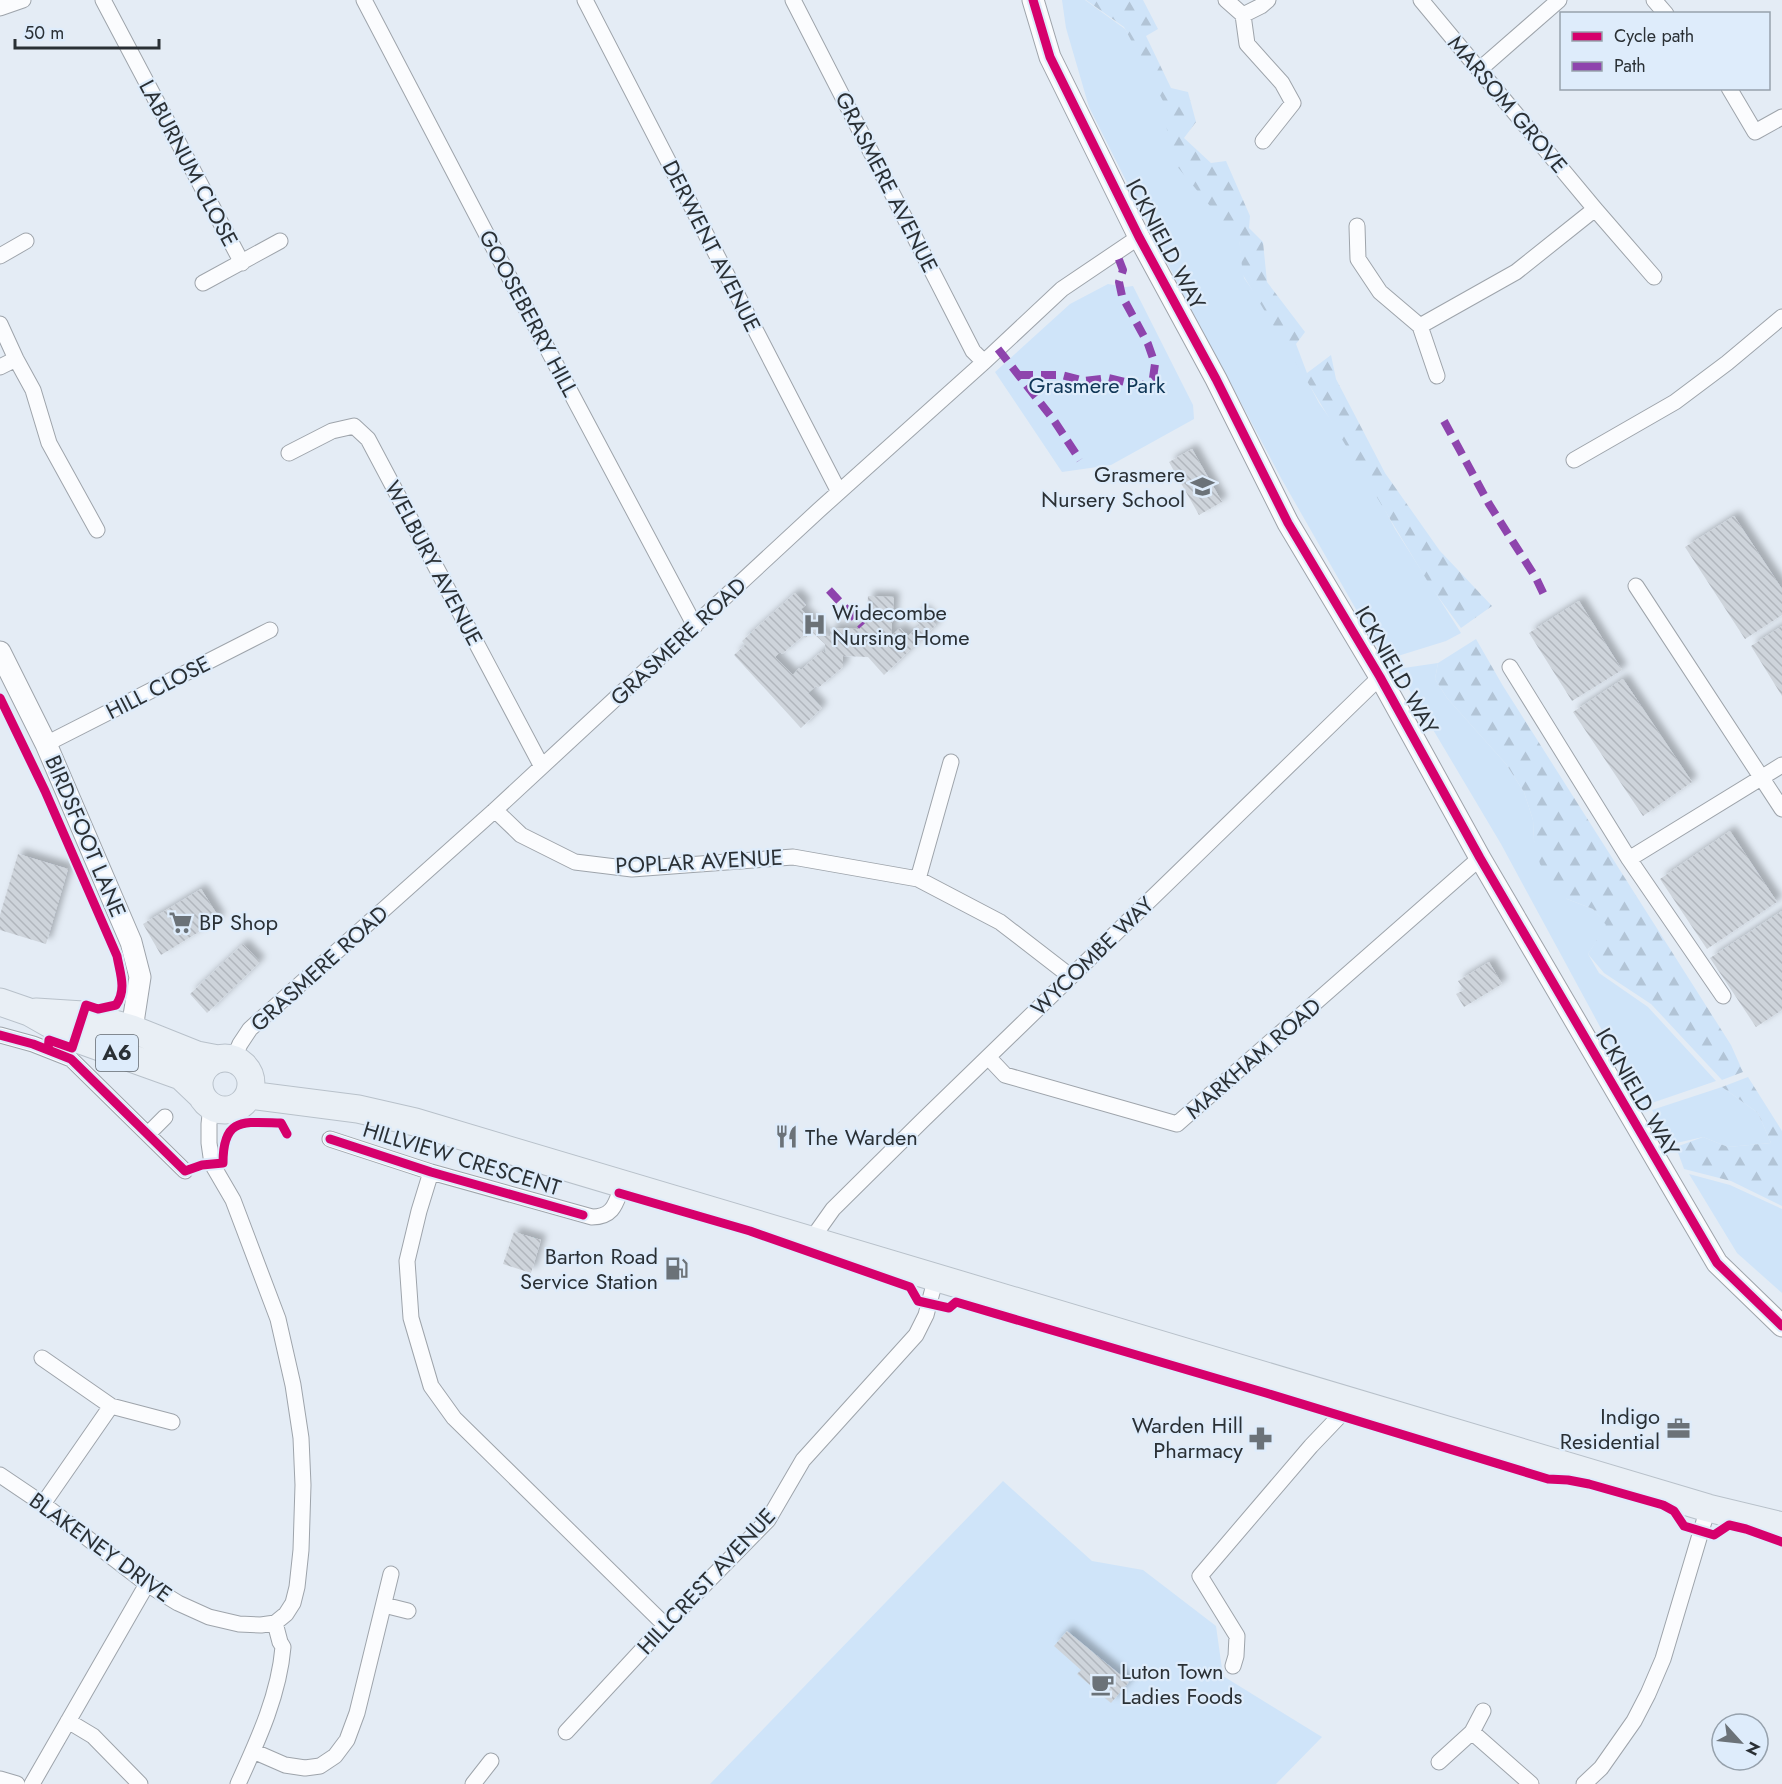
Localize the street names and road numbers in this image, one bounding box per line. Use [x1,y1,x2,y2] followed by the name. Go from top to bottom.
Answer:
[1441,28,1575,180] street label: MARSOM GROVE
[132,74,246,252] street label: LABURNUM CLOSE
[828,86,946,278] street label: GRASMERE AVENUE
[655,155,769,337] street label: DERWENT AVENUE
[1118,173,1214,316] street label: ICKNIELD WAY
[471,224,587,402] street label: GOOSEBERRY HILL
[377,475,491,651] street label: WELBURY AVENUE
[603,569,753,713] street label: GRASMERE ROAD
[1347,600,1447,741] street label: ICKNIELD WAY
[100,647,216,727] street label: HILL CLOSE
[37,750,135,922] street label: BIRDSFOOT LANE
[615,841,783,881] street label: POPLAR AVENUE
[1023,888,1161,1023] street label: WYCOMBE WAY
[243,897,395,1039] street label: GRASMERE ROAD
[1178,990,1328,1126] street label: MARKHAM ROAD
[1588,1022,1688,1163] street label: ICKNIELD WAY
[96,1035,138,1071] road number: A6
[359,1113,565,1204] street label: HILLVIEW CRESCENT
[23,1484,179,1610] street label: BLAKENEY DRIVE
[629,1500,783,1662] street label: HILLCREST AVENUE

